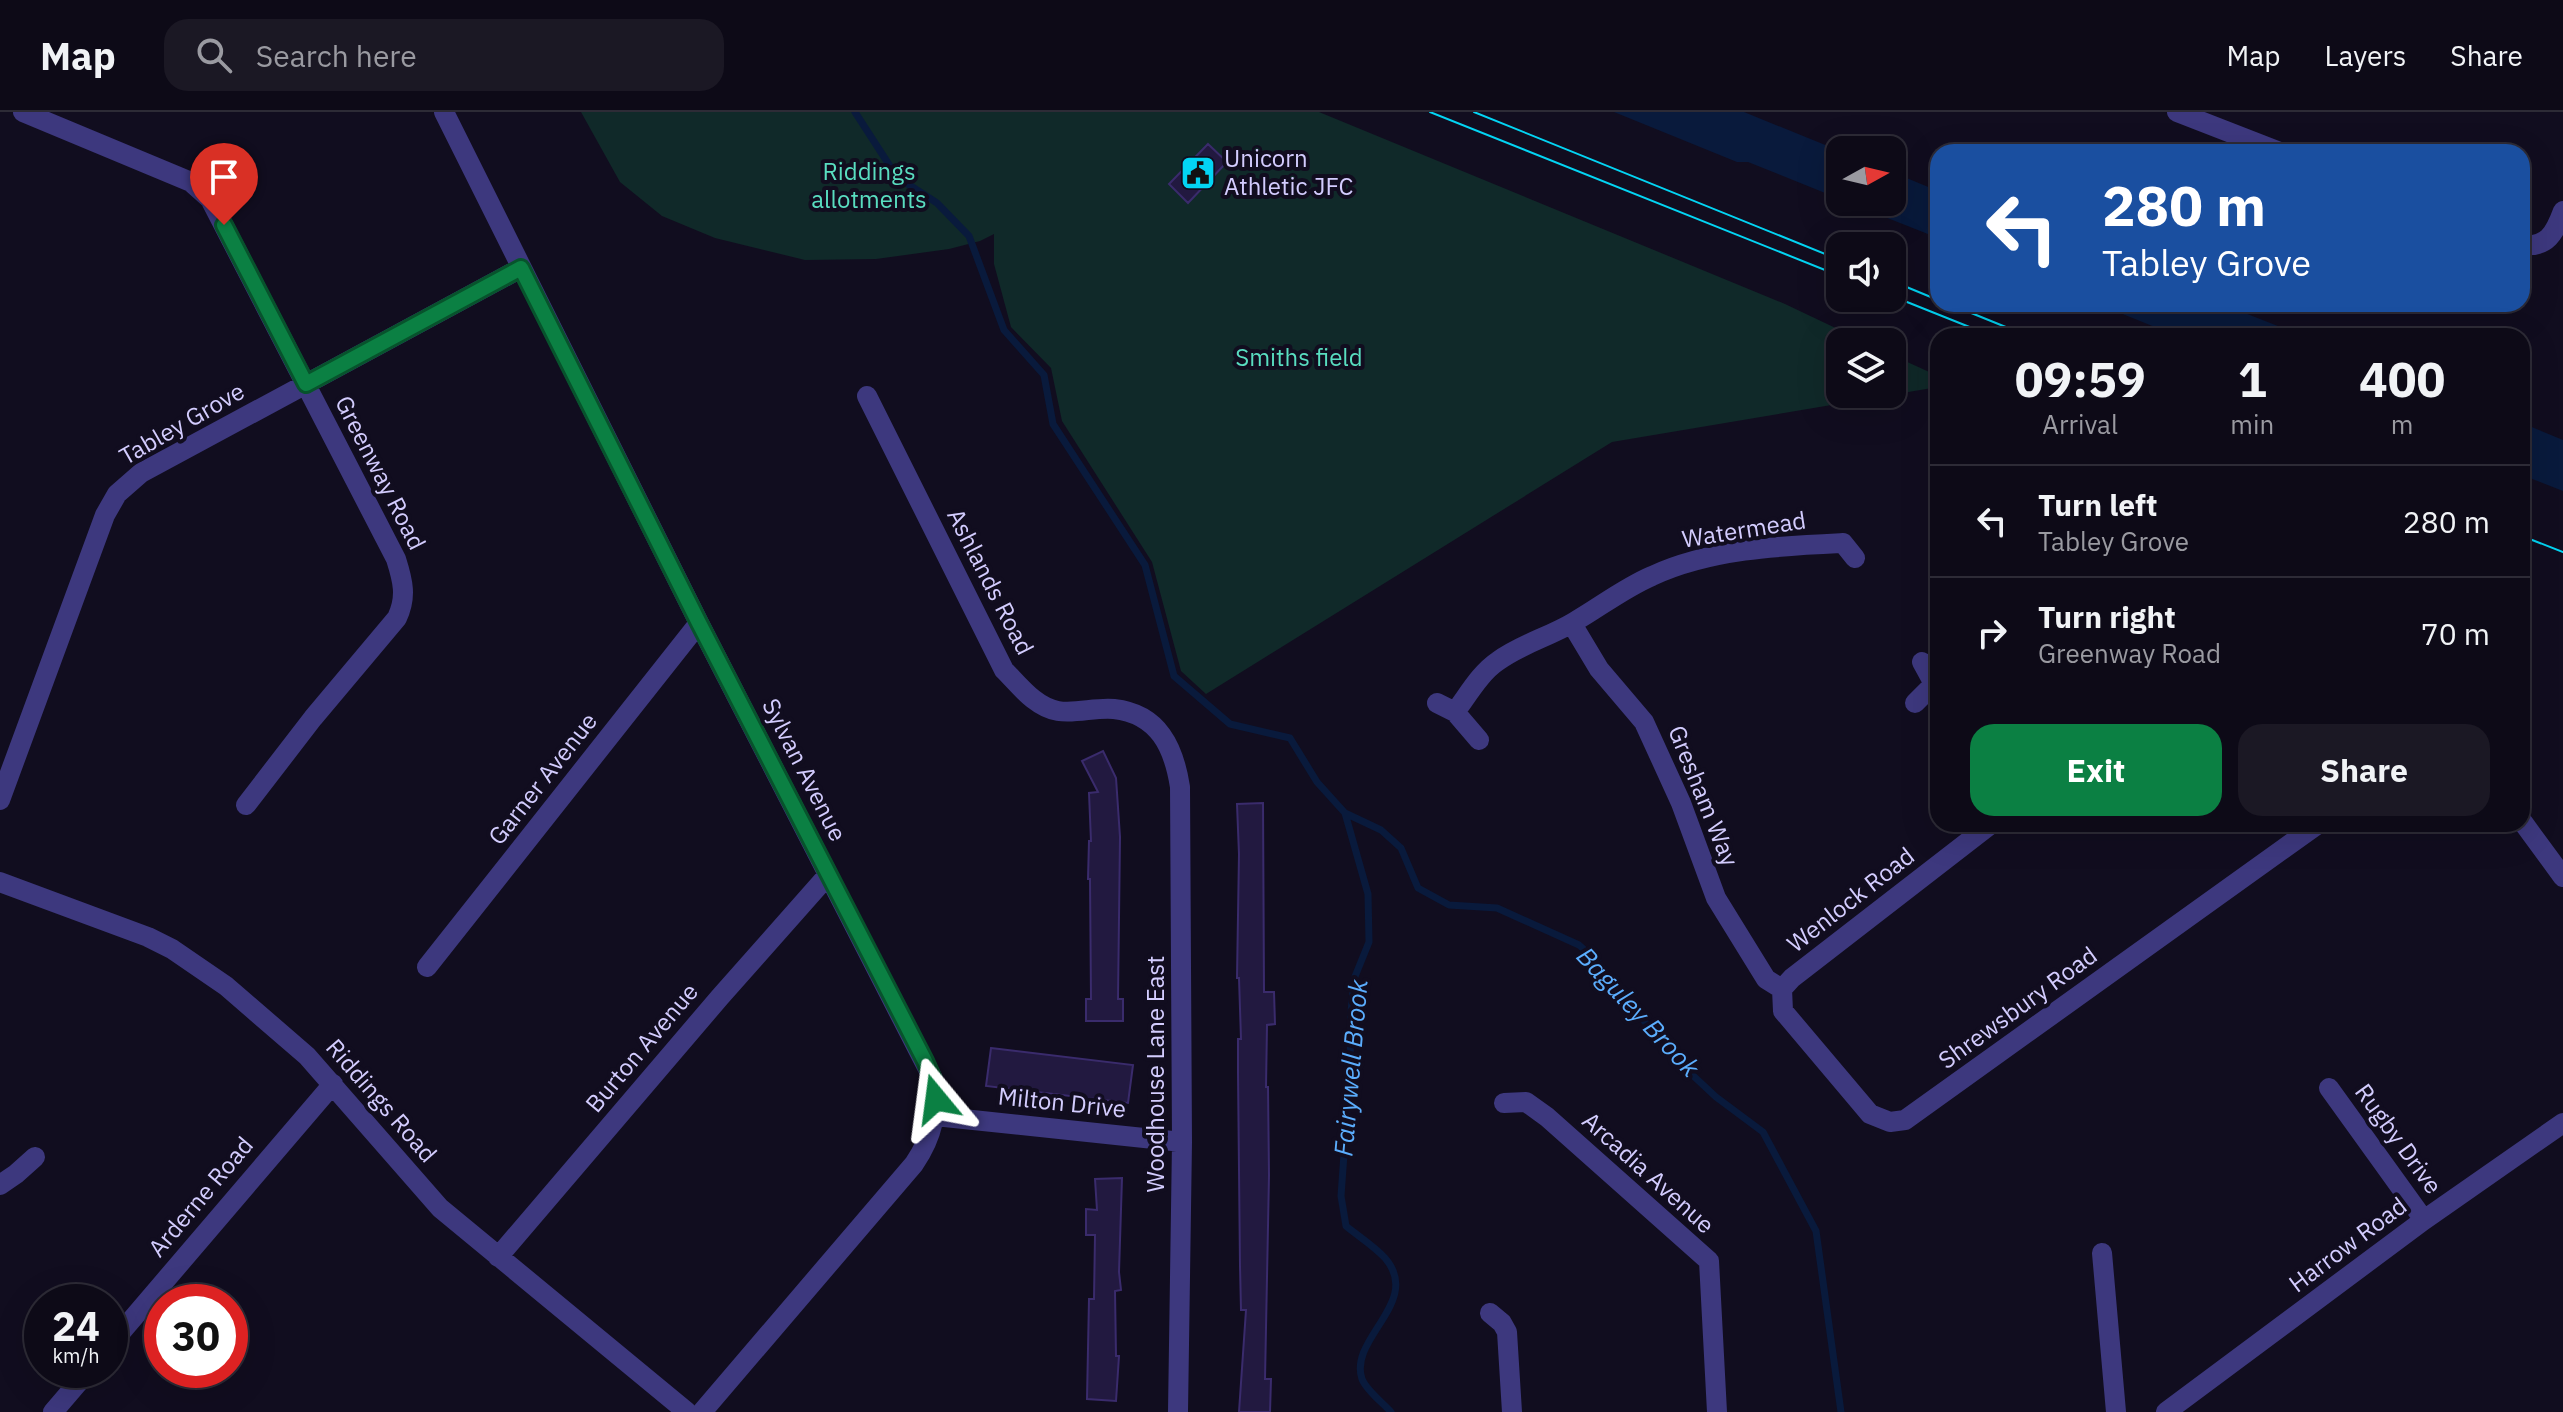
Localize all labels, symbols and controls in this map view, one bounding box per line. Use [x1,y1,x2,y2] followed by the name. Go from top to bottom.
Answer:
[164,19,724,91] search box
[40,31,116,80] text: Map
[192,33,236,77] icon: search
[256,36,417,75] text: Search here
[2226,37,2280,74] text: Map
[2324,37,2406,74] text: Layers
[2450,37,2523,74] text: Share
[1826,136,1906,216] north arrow
[1826,136,1906,408] map controls
[1224,142,1353,202] place label: Unicorn Athletic JFC
[190,143,258,225] pin
[1179,154,1217,192] public building icon: Unicorn Athletic JFC
[202,155,246,199] icon: arrive
[811,155,927,215] park label: Riddings allotments
[2102,169,2266,241] text: 280 m
[1970,176,2074,280] icon: left
[1826,232,1906,312] button: sound
[2102,239,2311,286] text: Tabley Grove
[1826,328,1906,408] button: layers
[1235,341,1363,373] park label: Smiths field
[2015,348,2146,410] text: 09:59
[2238,348,2267,410] text: 1
[2359,348,2445,410] text: 400
[113,374,250,472] street label: Tabley Grove
[328,390,434,555] street label: Greenway Road
[2042,407,2118,441] text: Arrival
[2230,407,2274,441] text: min
[2391,407,2413,441] text: m
[2038,485,2157,524] text: Turn left
[1970,499,2014,543] icon: left
[2403,502,2490,541] text: 280 m
[940,503,1041,660] street label: Ashlands Road
[1680,503,1808,555] street label: Watermead
[2038,524,2189,558] text: Tabley Grove
[2038,597,2176,636] text: Turn right
[1970,611,2014,655] icon: right
[2421,614,2490,653] text: 70 m
[2038,636,2221,670] text: Greenway Road
[755,693,855,846] street label: Sylvan Avenue
[480,706,604,851] street label: Garner Avenue
[1661,720,1747,871] street label: Gresham Way
[1970,724,2222,816] button: Exit
[2238,724,2490,816] button: Share
[1780,839,1921,959] street label: Wenlock Road
[1570,939,1708,1084] water label: Baguley Brook
[1932,939,2103,1076] street label: Shrewsbury Road
[1139,955,1171,1193] street label: Woodhouse Lane East
[578,976,705,1119] street label: Burton Avenue
[1325,978,1375,1158] water label: Fairywell Brook
[319,1032,444,1169] street label: Riddings Road
[894,1057,978,1141] position arrow
[2348,1077,2450,1200] street label: Rugby Drive
[996,1079,1128,1125] street label: Milton Drive
[1576,1104,1722,1240] street label: Arcadia Avenue
[141,1130,260,1263] street label: Arderne Road
[2282,1189,2413,1299] street label: Harrow Road
[144,1284,248,1388] speed limit sign: 30
[52,1300,100,1352] text: 24
[52,1342,100,1369] text: km/h

